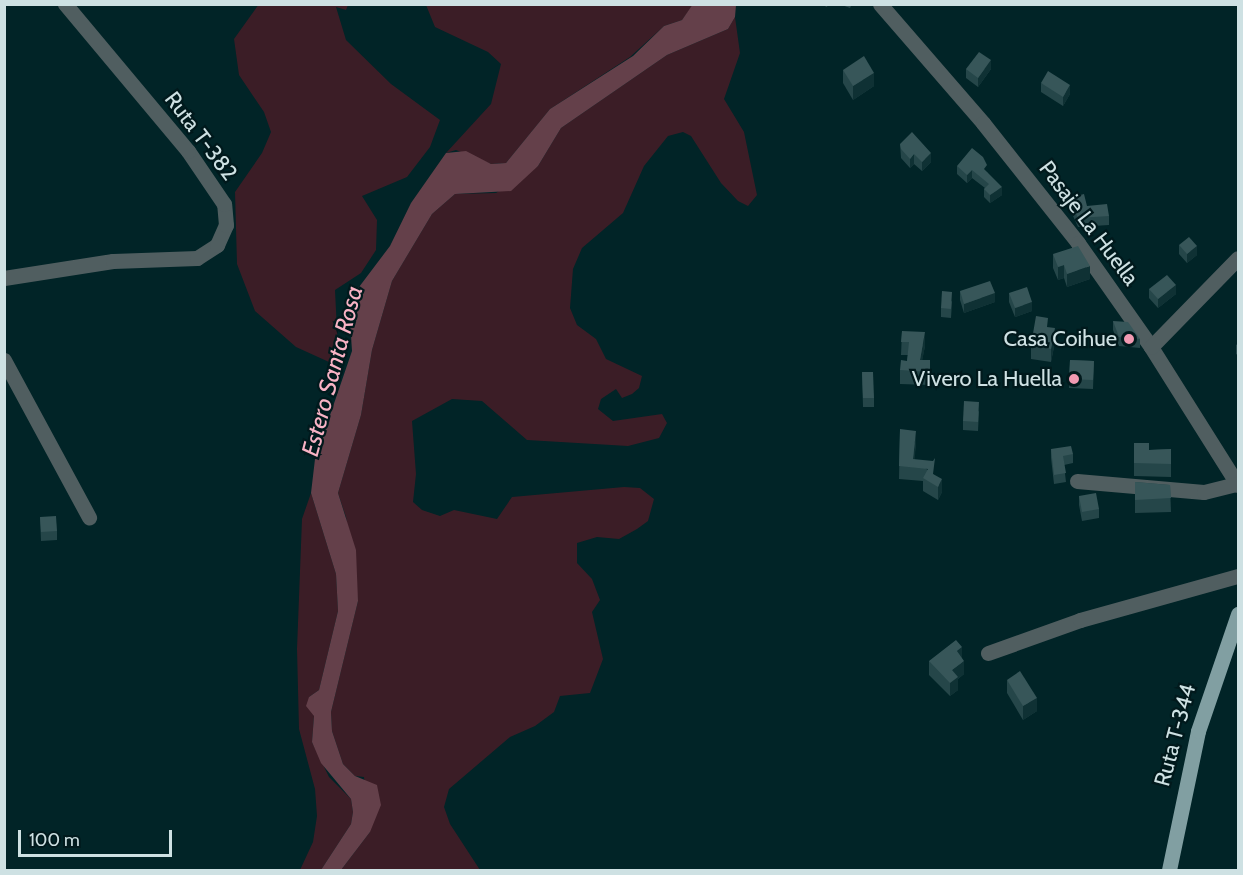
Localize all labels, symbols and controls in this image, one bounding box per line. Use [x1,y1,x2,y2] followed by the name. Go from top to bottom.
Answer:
[159,86,243,186] street label: Ruta T-382
[1034,156,1144,290] street label: Pasaje La Huella
[295,283,369,459] water label: Estero Santa Rosa
[1004,326,1117,352] place label: Casa Coihue
[1122,332,1136,346] marker: Casa Coihue
[912,366,1062,392] place label: Vivero La Huella
[1067,372,1081,386] marker: Vivero La Huella
[1149,681,1201,789] street label: Ruta T-344
[21,818,176,856] scale bar
[29,829,80,851] text: 100 m

